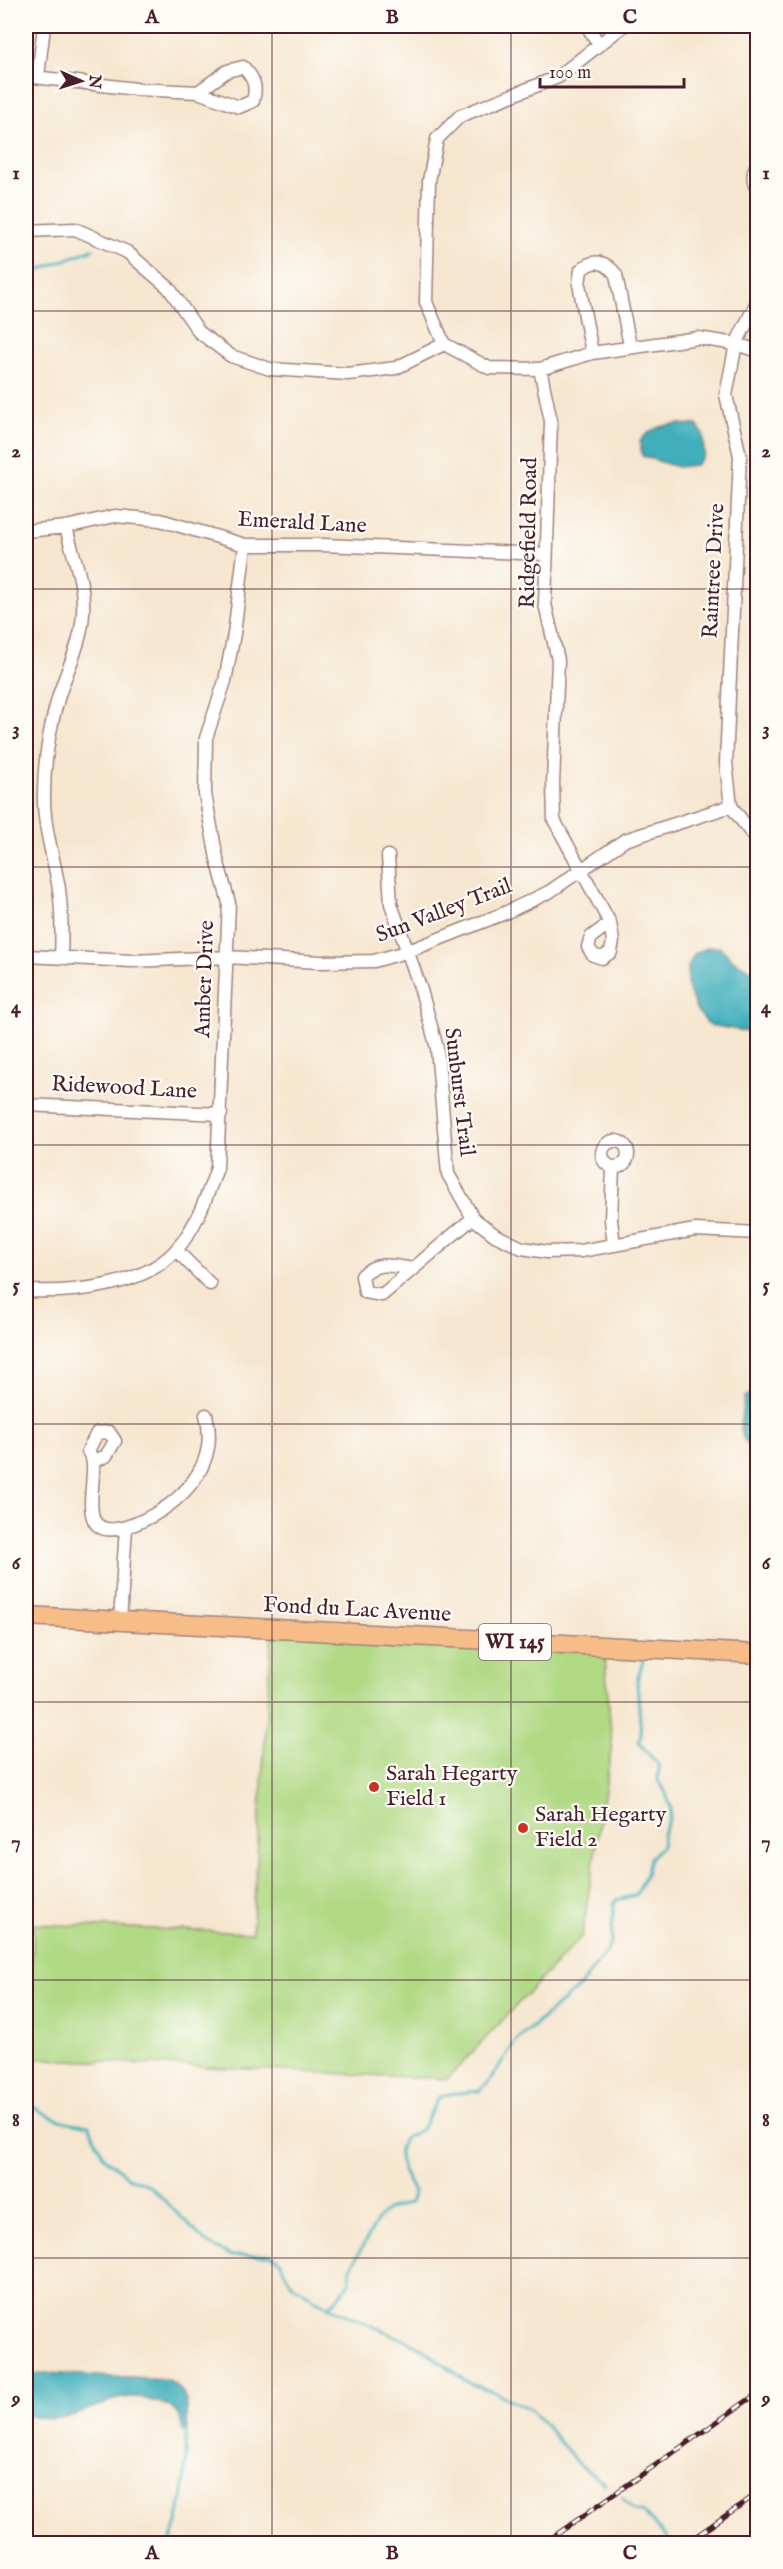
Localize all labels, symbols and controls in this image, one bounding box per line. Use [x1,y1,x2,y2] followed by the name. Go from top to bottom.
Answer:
[144,5,160,30] text: A
[385,5,399,30] text: B
[623,5,637,30] text: C
[51,51,111,111] north arrow
[540,51,684,89] scale bar
[549,62,591,85] text: 100 m
[84,73,104,89] text: N
[12,161,20,186] text: 1
[762,161,770,186] text: 1
[11,439,21,464] text: 2
[761,439,771,464] text: 2
[514,457,544,609] street label: Ridgefield Road
[696,503,732,639] street label: Raintree Drive
[237,506,367,540] street label: Emerald Lane
[12,717,20,742] text: 3
[762,717,770,742] text: 3
[372,872,516,950] street label: Sun Valley Trail
[189,920,221,1039] street label: Amber Drive
[11,995,22,1020] text: 4
[761,995,772,1020] text: 4
[437,1026,481,1158] street label: Sunburst Trail
[50,1070,198,1106] street label: Ridewood Lane
[12,1273,20,1298] text: 5
[762,1273,770,1298] text: 5
[12,1551,22,1576] text: 6
[762,1551,772,1576] text: 6
[262,1591,452,1629] street label: Fond du Lac Avenue
[479,1624,551,1660] road number: WI 145
[386,1760,518,1813] place label: Sarah Hegarty Field 1
[367,1780,381,1794] marker: Sarah Hegarty Field 1
[535,1801,667,1854] place label: Sarah Hegarty Field 2
[516,1821,530,1835] marker: Sarah Hegarty Field 2
[11,1830,21,1855] text: 7
[761,1830,771,1855] text: 7
[12,2108,20,2133] text: 8
[762,2108,770,2133] text: 8
[11,2386,21,2411] text: 9
[761,2386,771,2411] text: 9
[144,2541,160,2566] text: A
[385,2541,399,2566] text: B
[623,2541,637,2566] text: C

